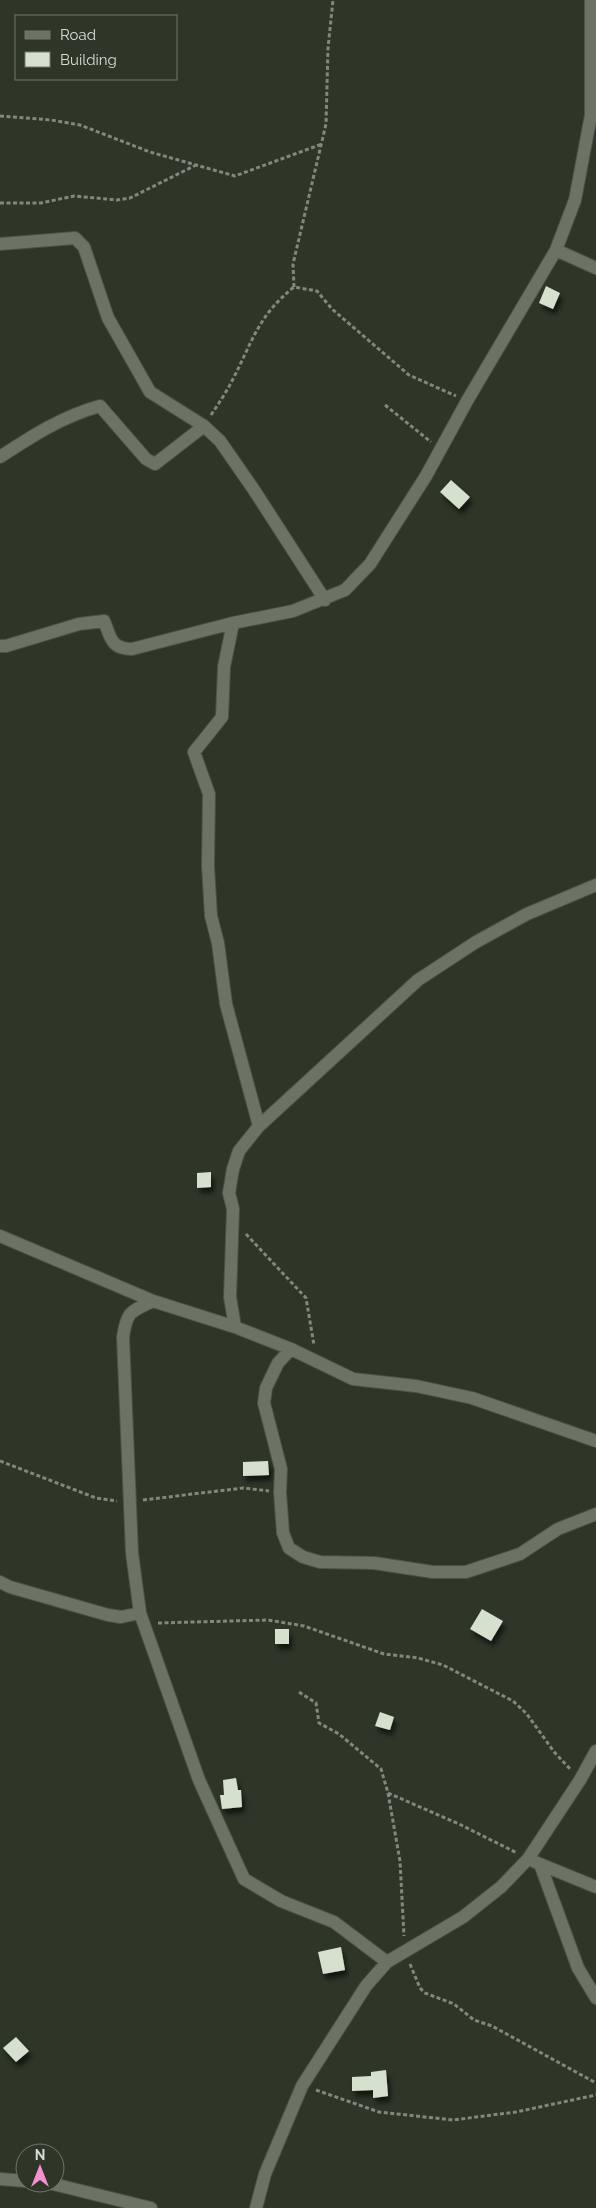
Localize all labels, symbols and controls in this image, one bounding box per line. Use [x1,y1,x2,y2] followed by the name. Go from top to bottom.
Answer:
[15,15,178,80] legend
[60,26,96,44] text: Road
[60,51,117,69] text: Building
[15,2143,65,2193] north arrow
[35,2147,45,2163] text: N

